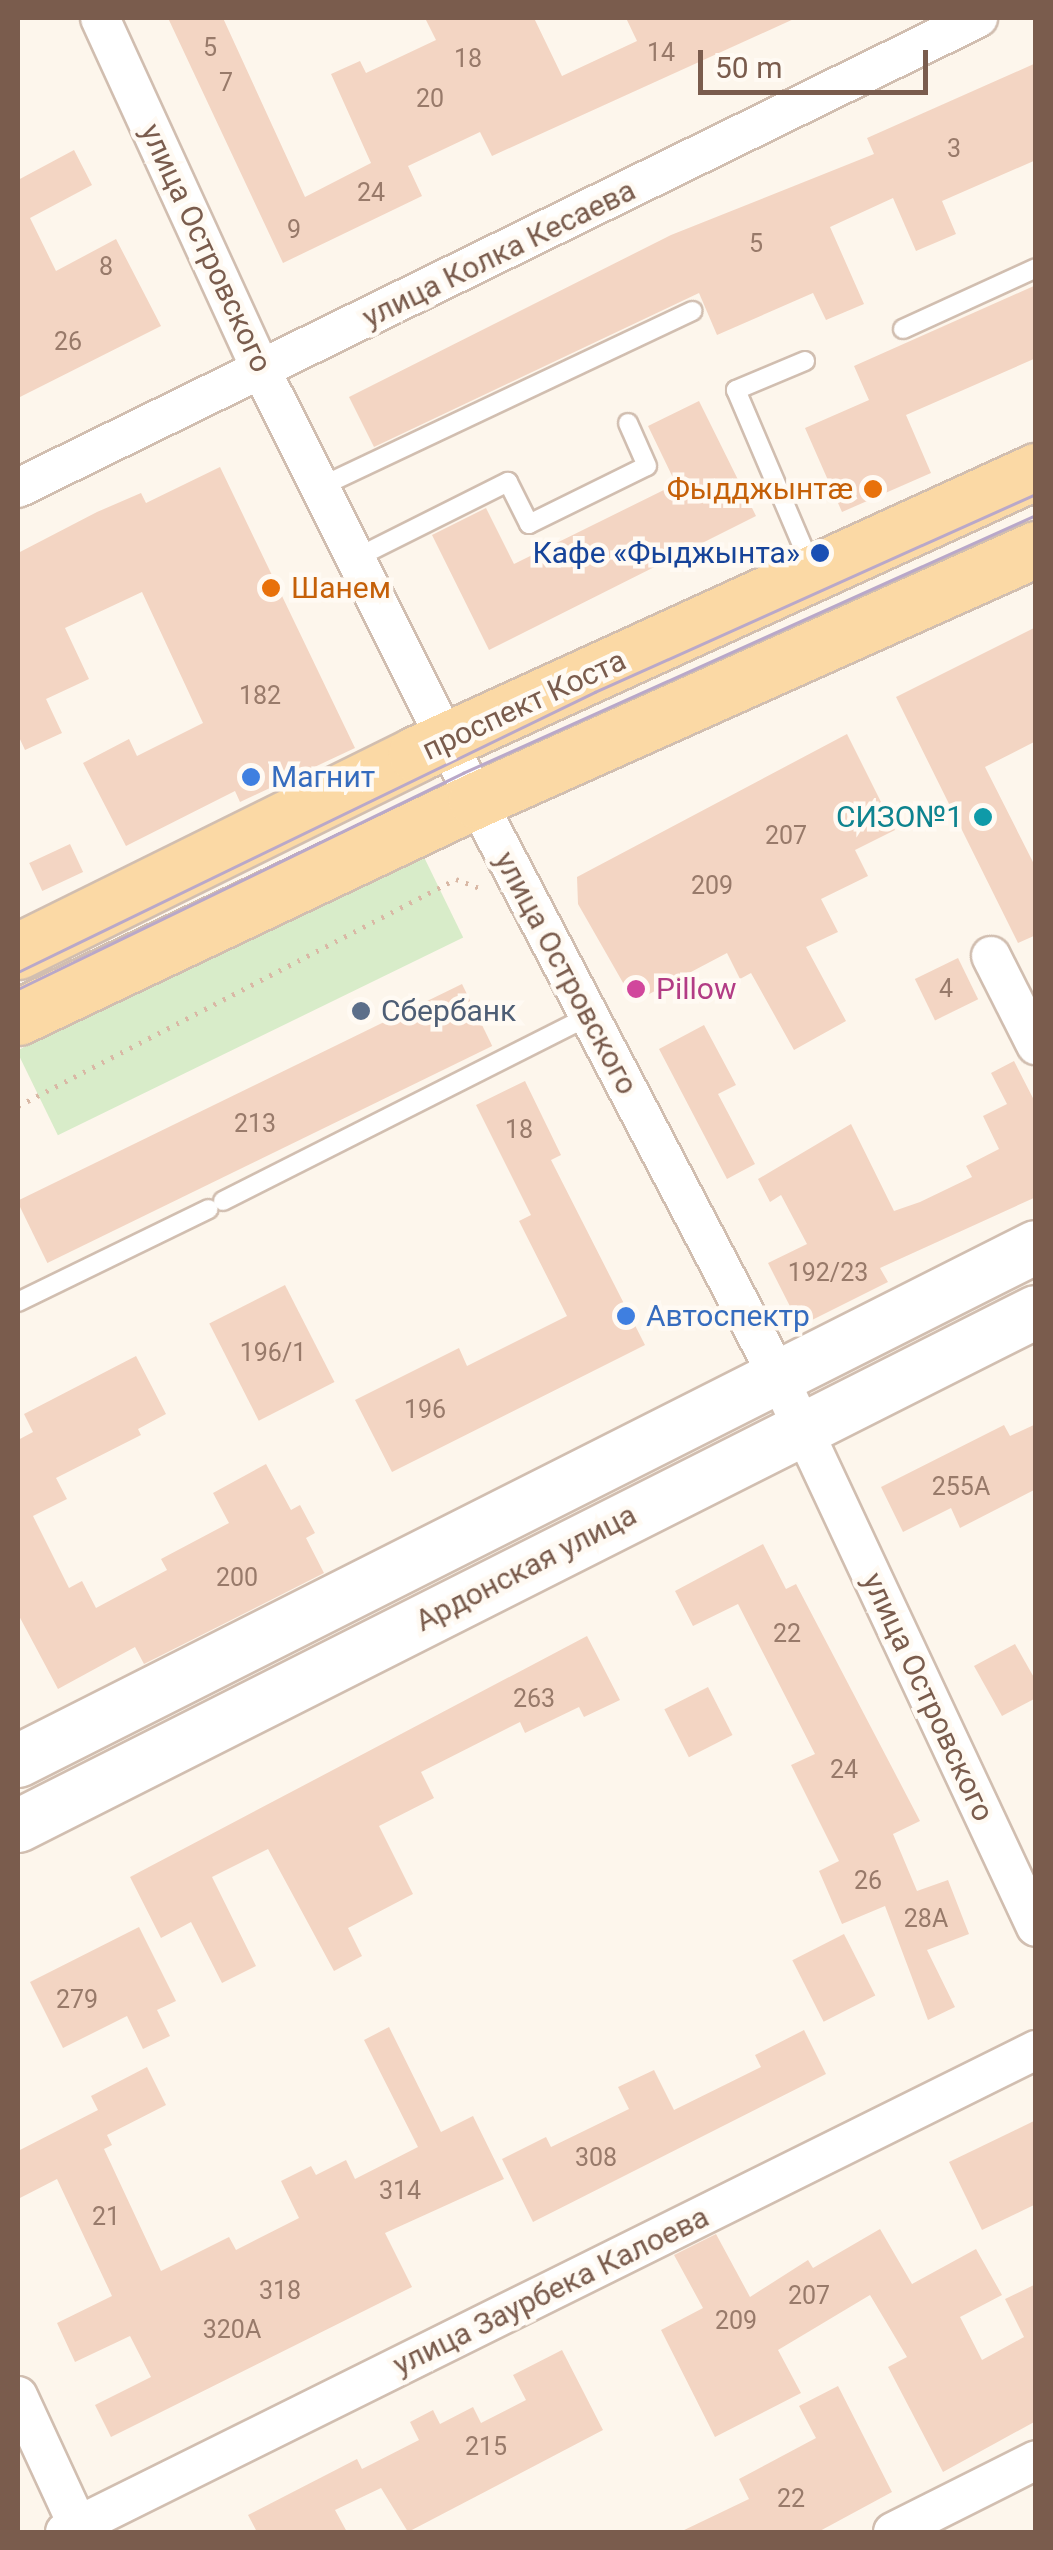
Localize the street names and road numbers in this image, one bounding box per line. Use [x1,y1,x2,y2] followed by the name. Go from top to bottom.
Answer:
[133,118,279,378] street label: улица Островского
[357,172,641,336] street label: улица Колка Кесаева
[416,642,632,768] street label: проспект Коста
[487,845,645,1101] street label: улица Островского
[409,1497,643,1639] street label: Ардонская улица
[855,1567,1001,1827] street label: улица Островского
[387,2199,715,2383] street label: улица Заурбека Калоева

